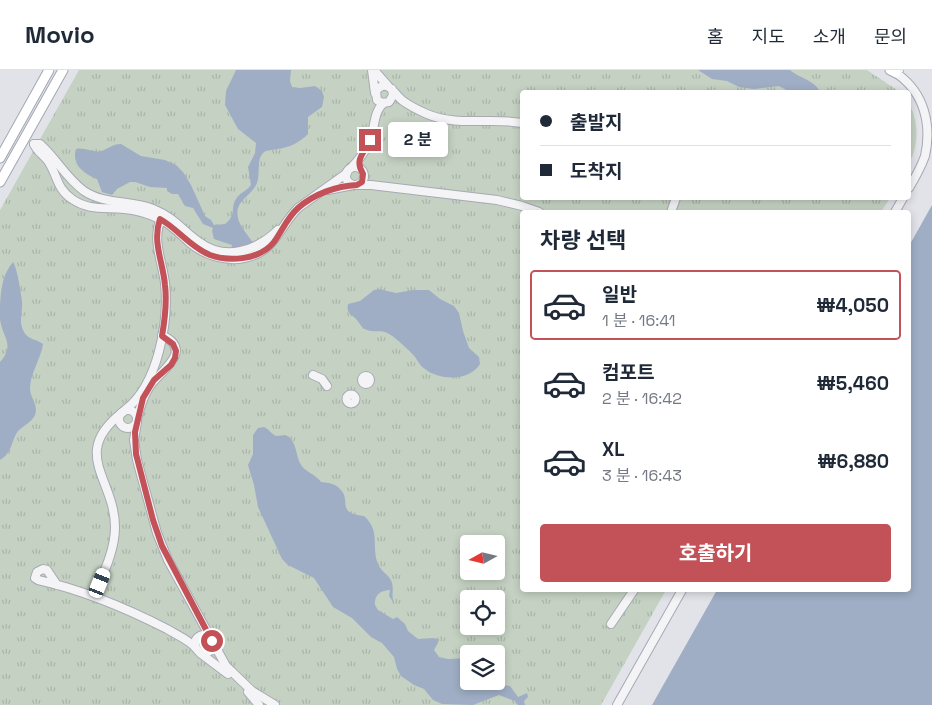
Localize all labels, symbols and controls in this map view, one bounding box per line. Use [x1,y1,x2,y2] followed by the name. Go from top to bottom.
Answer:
[25,19,95,50] text: Movio
[707,25,724,48] text: 홈
[752,25,785,48] text: 지도
[813,25,846,48] text: 소개
[874,25,907,48] text: 문의
[570,110,622,135] text: 출발지
[388,122,448,158] callout: 2 분
[359,129,381,151] route end
[404,129,432,150] text: 2 분
[570,159,622,184] text: 도착지
[540,226,627,254] text: 차량 선택
[602,282,637,307] text: 일반
[542,283,587,328] icon: car
[816,293,889,318] text: ₩4,050
[602,310,676,331] text: 1 분 · 16:41
[602,360,654,385] text: 컴포트
[542,361,587,406] icon: car
[816,371,889,396] text: ₩5,460
[602,388,682,409] text: 2 분 · 16:42
[602,437,625,462] text: XL
[542,439,587,484] icon: car
[817,449,889,474] text: ₩6,880
[602,465,682,486] text: 3 분 · 16:43
[540,524,891,582] button: 호출하기
[460,535,505,580] north arrow
[460,535,505,690] map controls
[87,566,112,600] car
[460,590,505,635] button: locate
[201,630,223,652] route start
[460,645,505,690] button: layers

